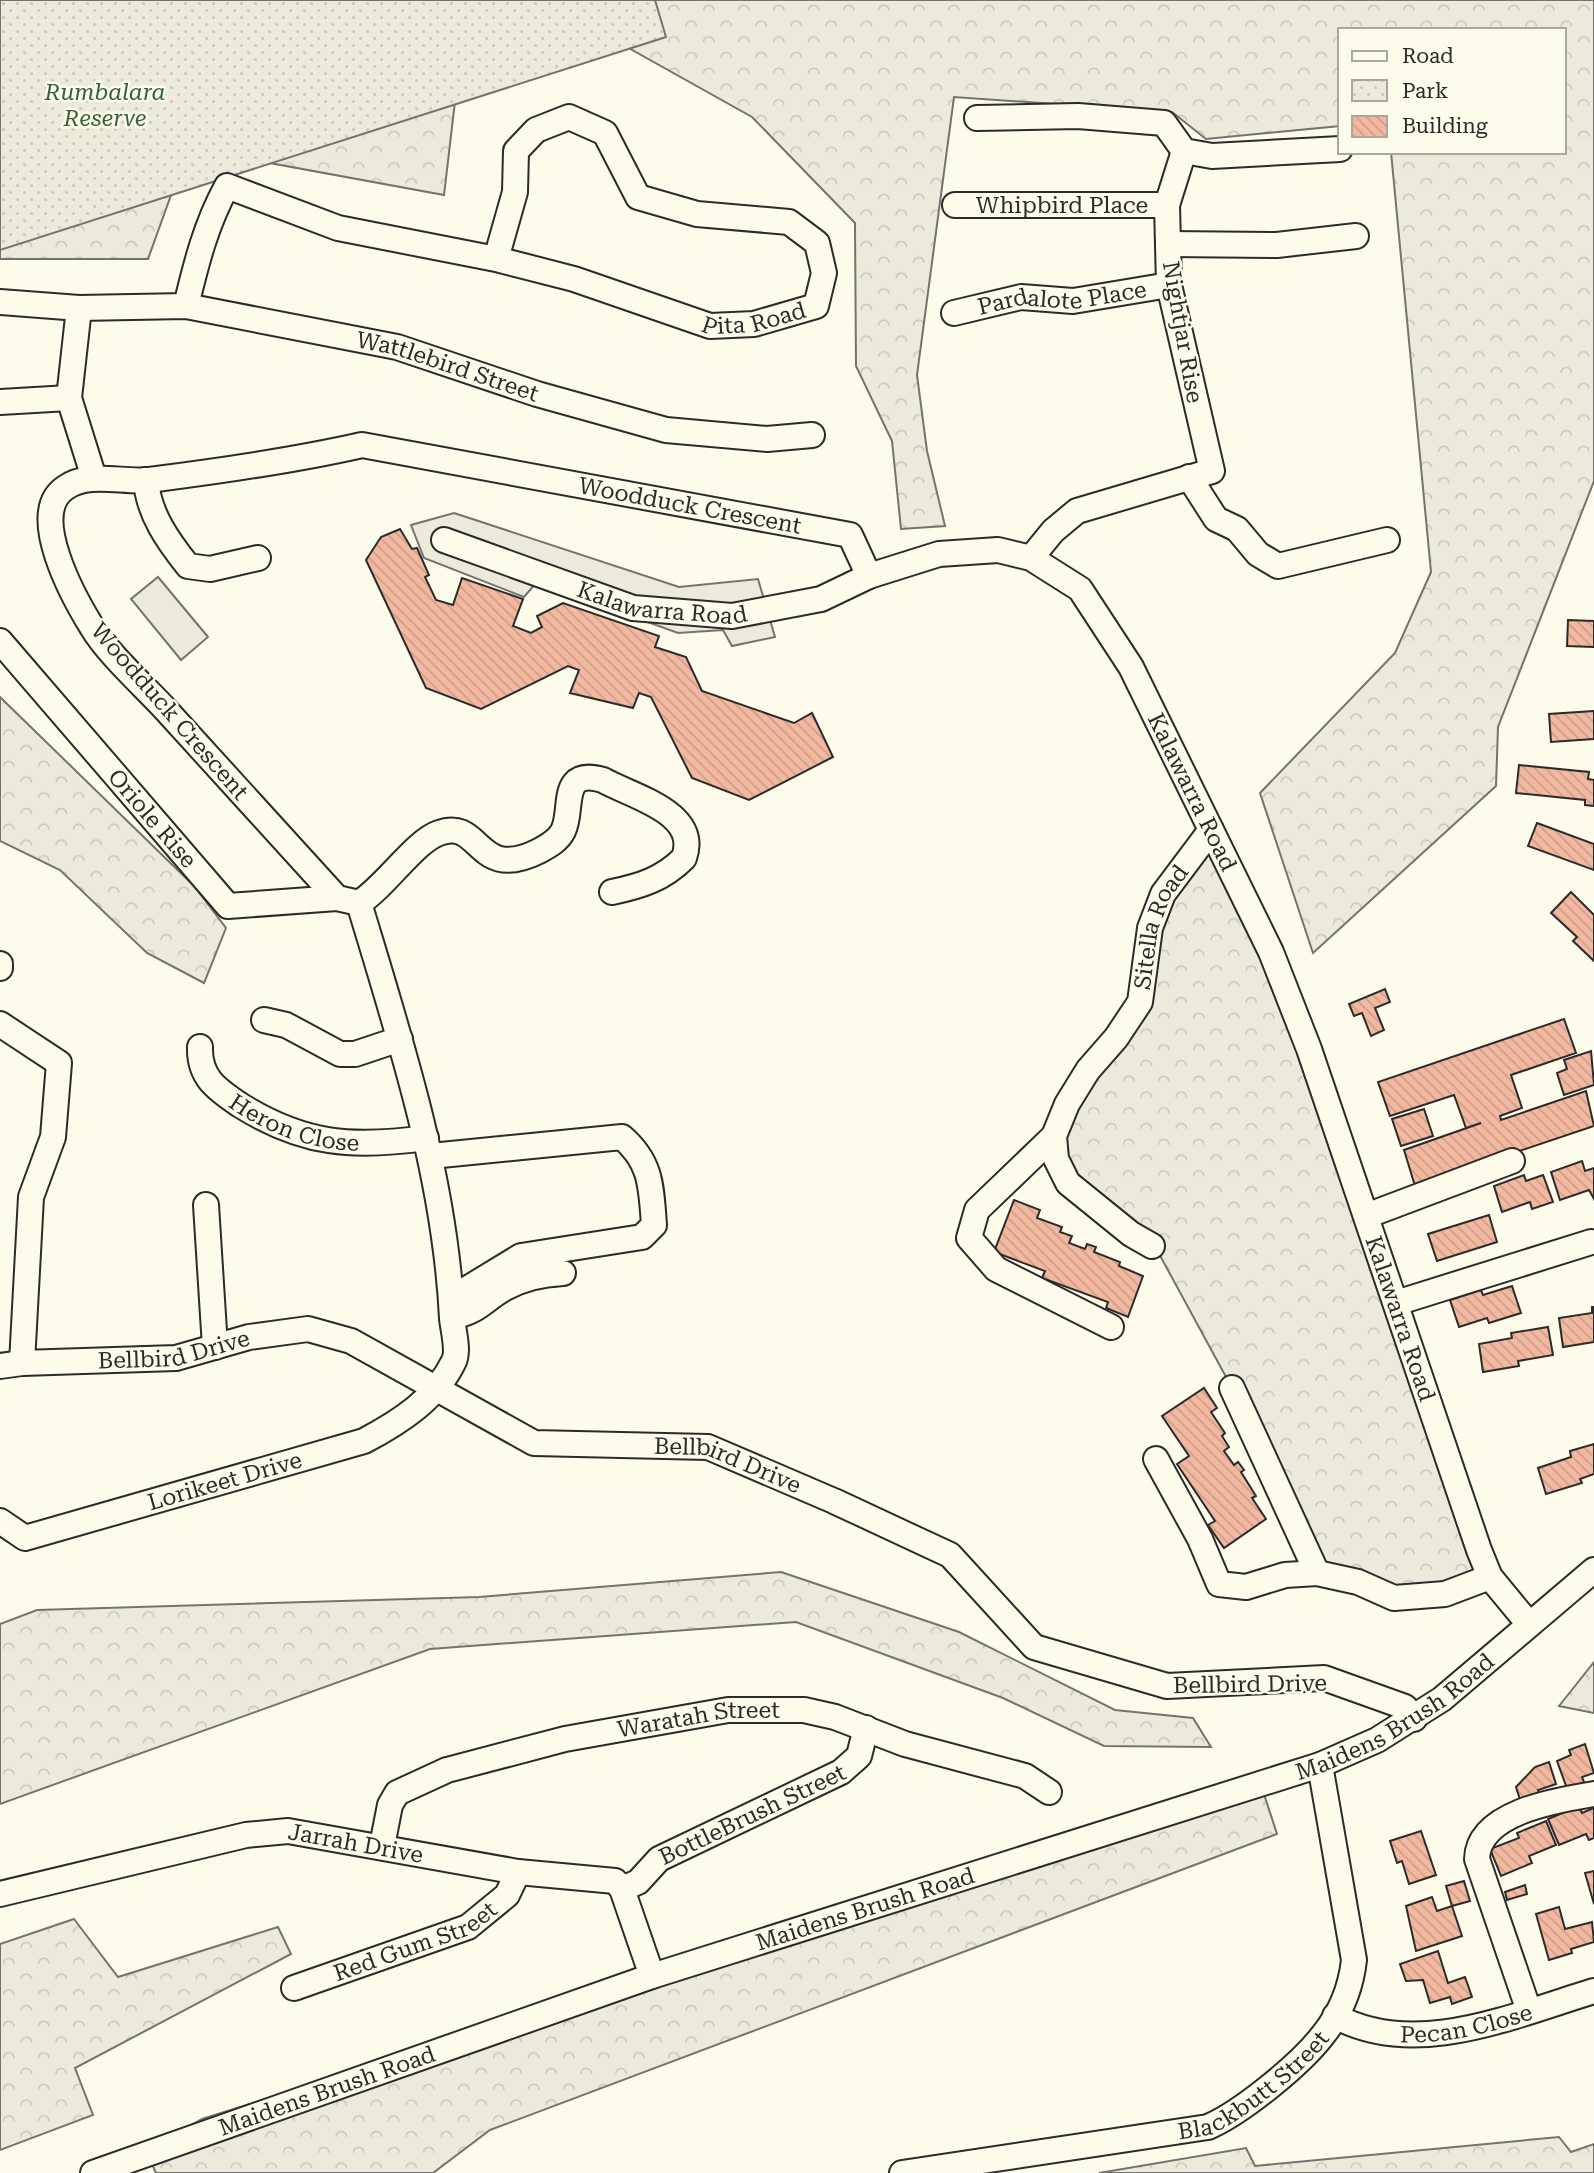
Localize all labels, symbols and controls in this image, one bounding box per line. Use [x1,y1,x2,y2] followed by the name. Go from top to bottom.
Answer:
[1338,28,1566,154] legend
[1402,44,1454,68] text: Road
[44,79,166,132] park label: Rumbalara Reserve
[1402,79,1448,103] text: Park
[1402,114,1488,138] text: Building
[976,192,1148,219] street label: Whipbird Place
[1157,259,1208,405] street label: Nightjar Rise
[975,276,1149,321] street label: Pardalote Place
[698,297,809,341] street label: Pita Road
[354,326,542,408] street label: Wattlebird Street
[576,472,804,540] street label: Woodduck Crescent
[573,576,750,630] street label: Kalawarra Road
[85,617,254,806] street label: Woodduck Crescent
[1142,709,1242,876] street label: Kalawarra Road
[102,764,202,874] street label: Oriole Rise
[1129,859,1194,991] street label: Sitella Road
[224,1089,360,1157] street label: Heron Close
[1359,1233,1441,1405] street label: Kalawarra Road
[97,1325,253,1375] street label: Bellbird Drive
[654,1433,805,1499] street label: Bellbird Drive
[145,1446,305,1516] street label: Lorikeet Drive
[1292,1648,1500,1786] street label: Maidens Brush Road
[1173,1670,1327,1699] street label: Bellbird Drive
[615,1697,780,1743] street label: Waratah Street
[655,1759,851,1871] street label: BottleBrush Street
[286,1818,425,1869] street label: Jarrah Drive
[752,1862,978,1956] street label: Maidens Brush Road
[330,1896,503,1987] street label: Red Gum Street
[1399,1999,1536,2049] street label: Pecan Close
[1176,2025,1335,2145] street label: Blackbutt Street
[215,2040,439,2142] street label: Maidens Brush Road

